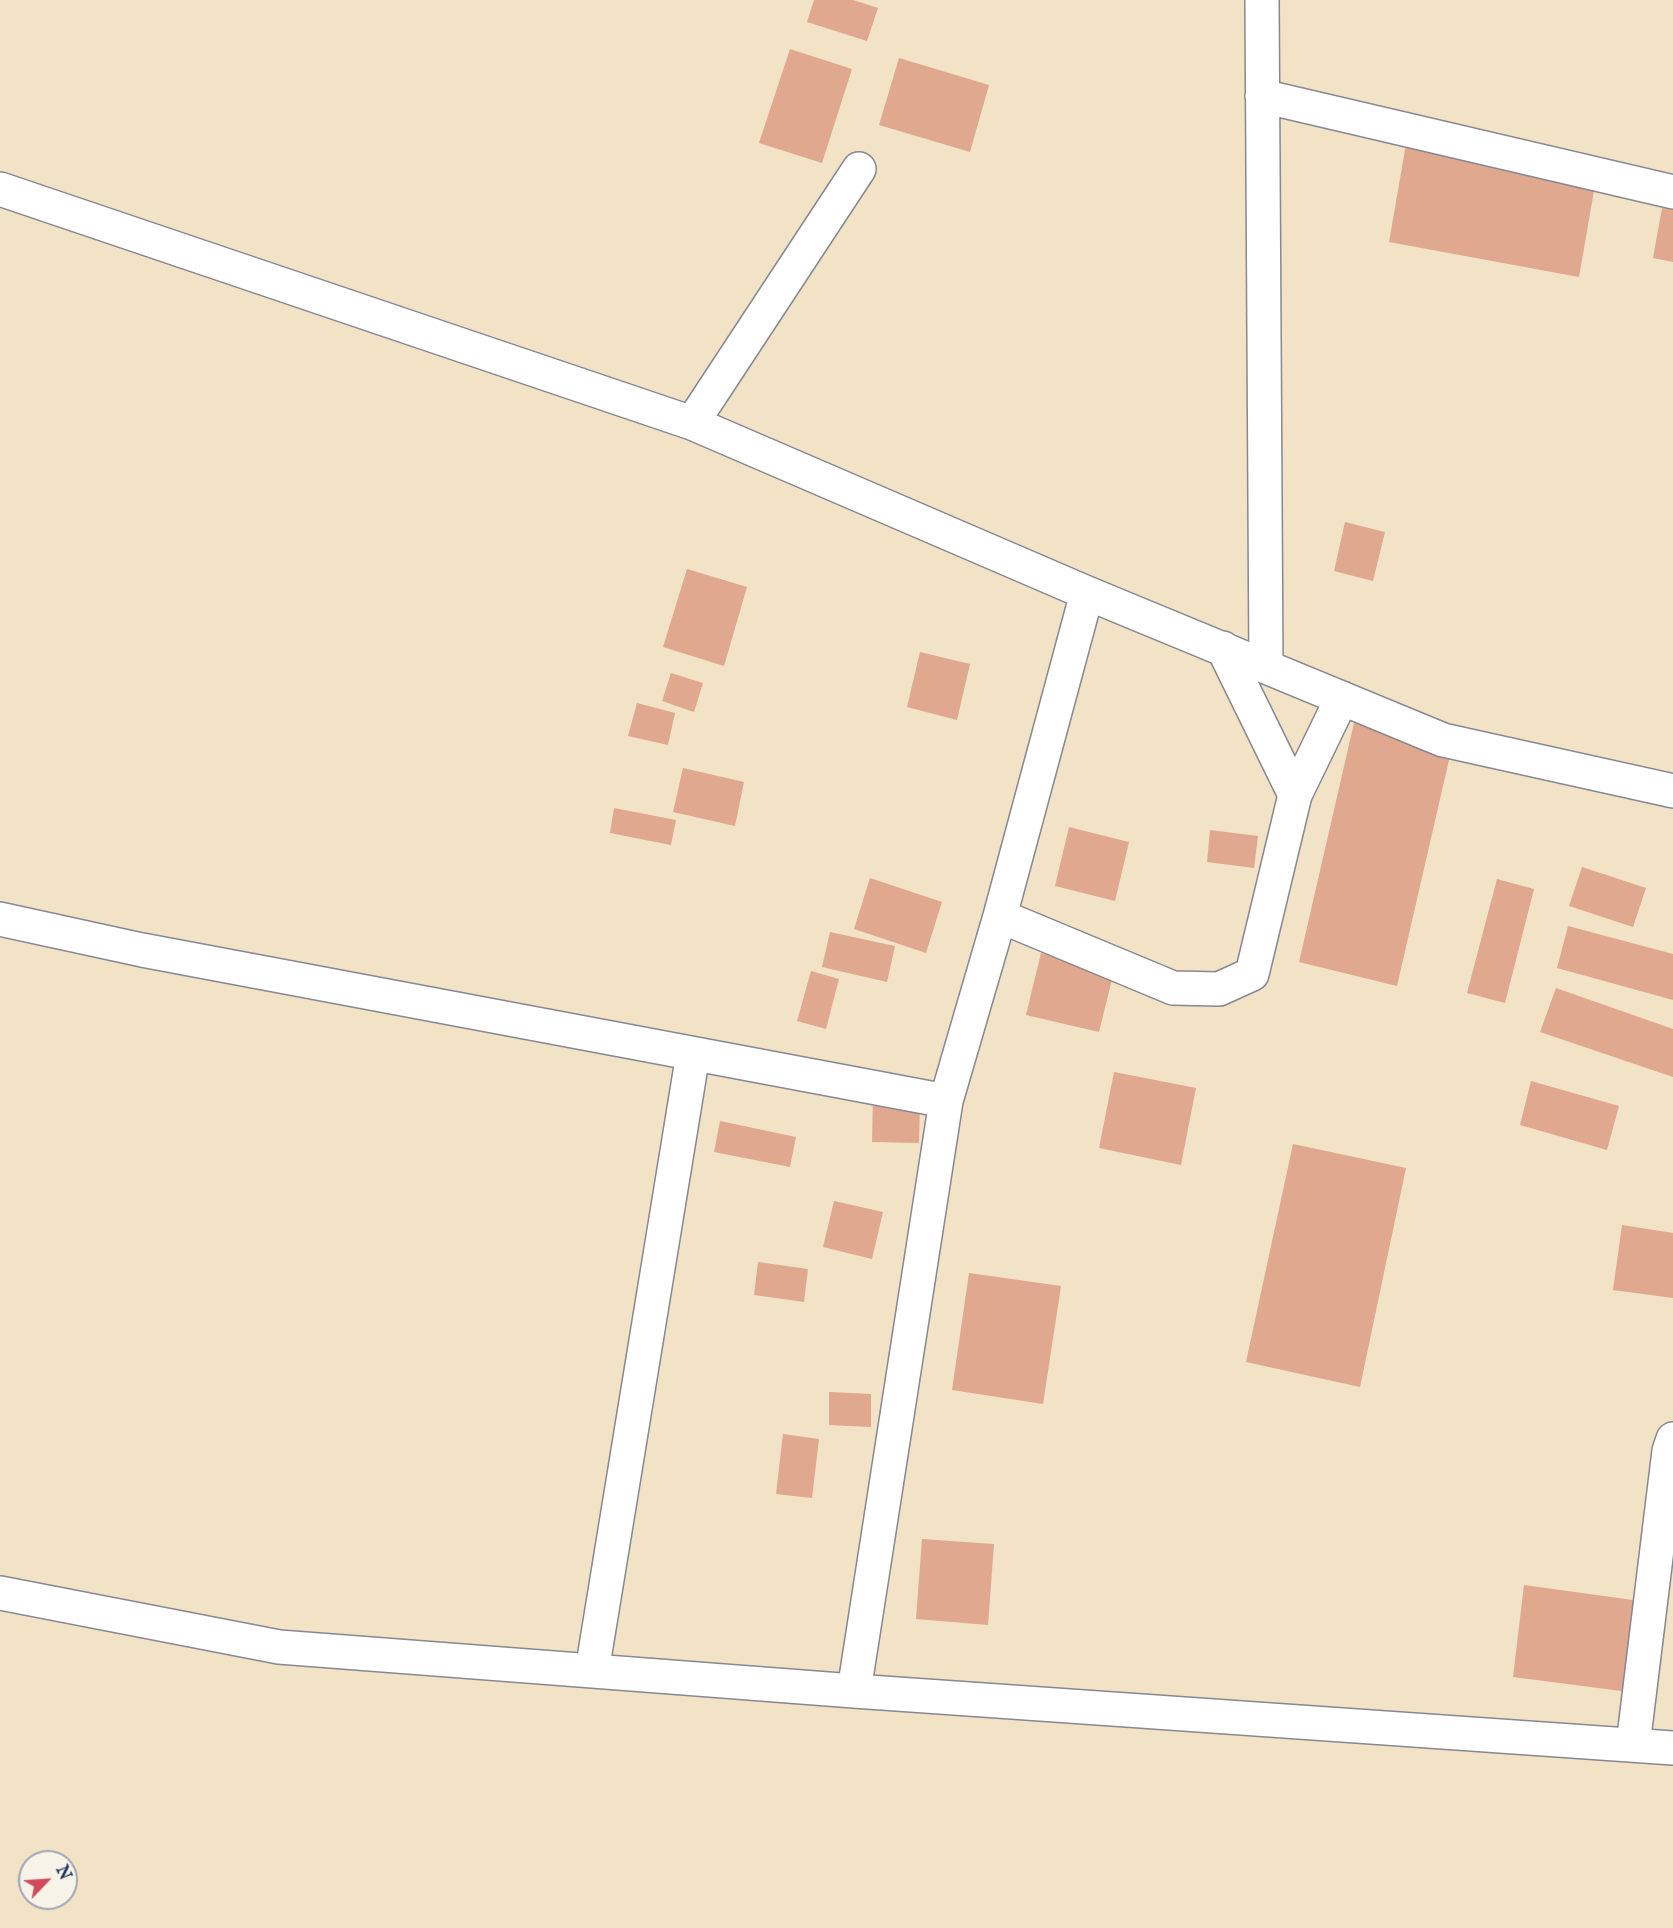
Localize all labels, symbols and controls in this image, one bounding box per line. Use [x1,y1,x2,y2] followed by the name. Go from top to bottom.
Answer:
[18,1850,78,1910] north arrow
[51,1863,74,1884] text: N

